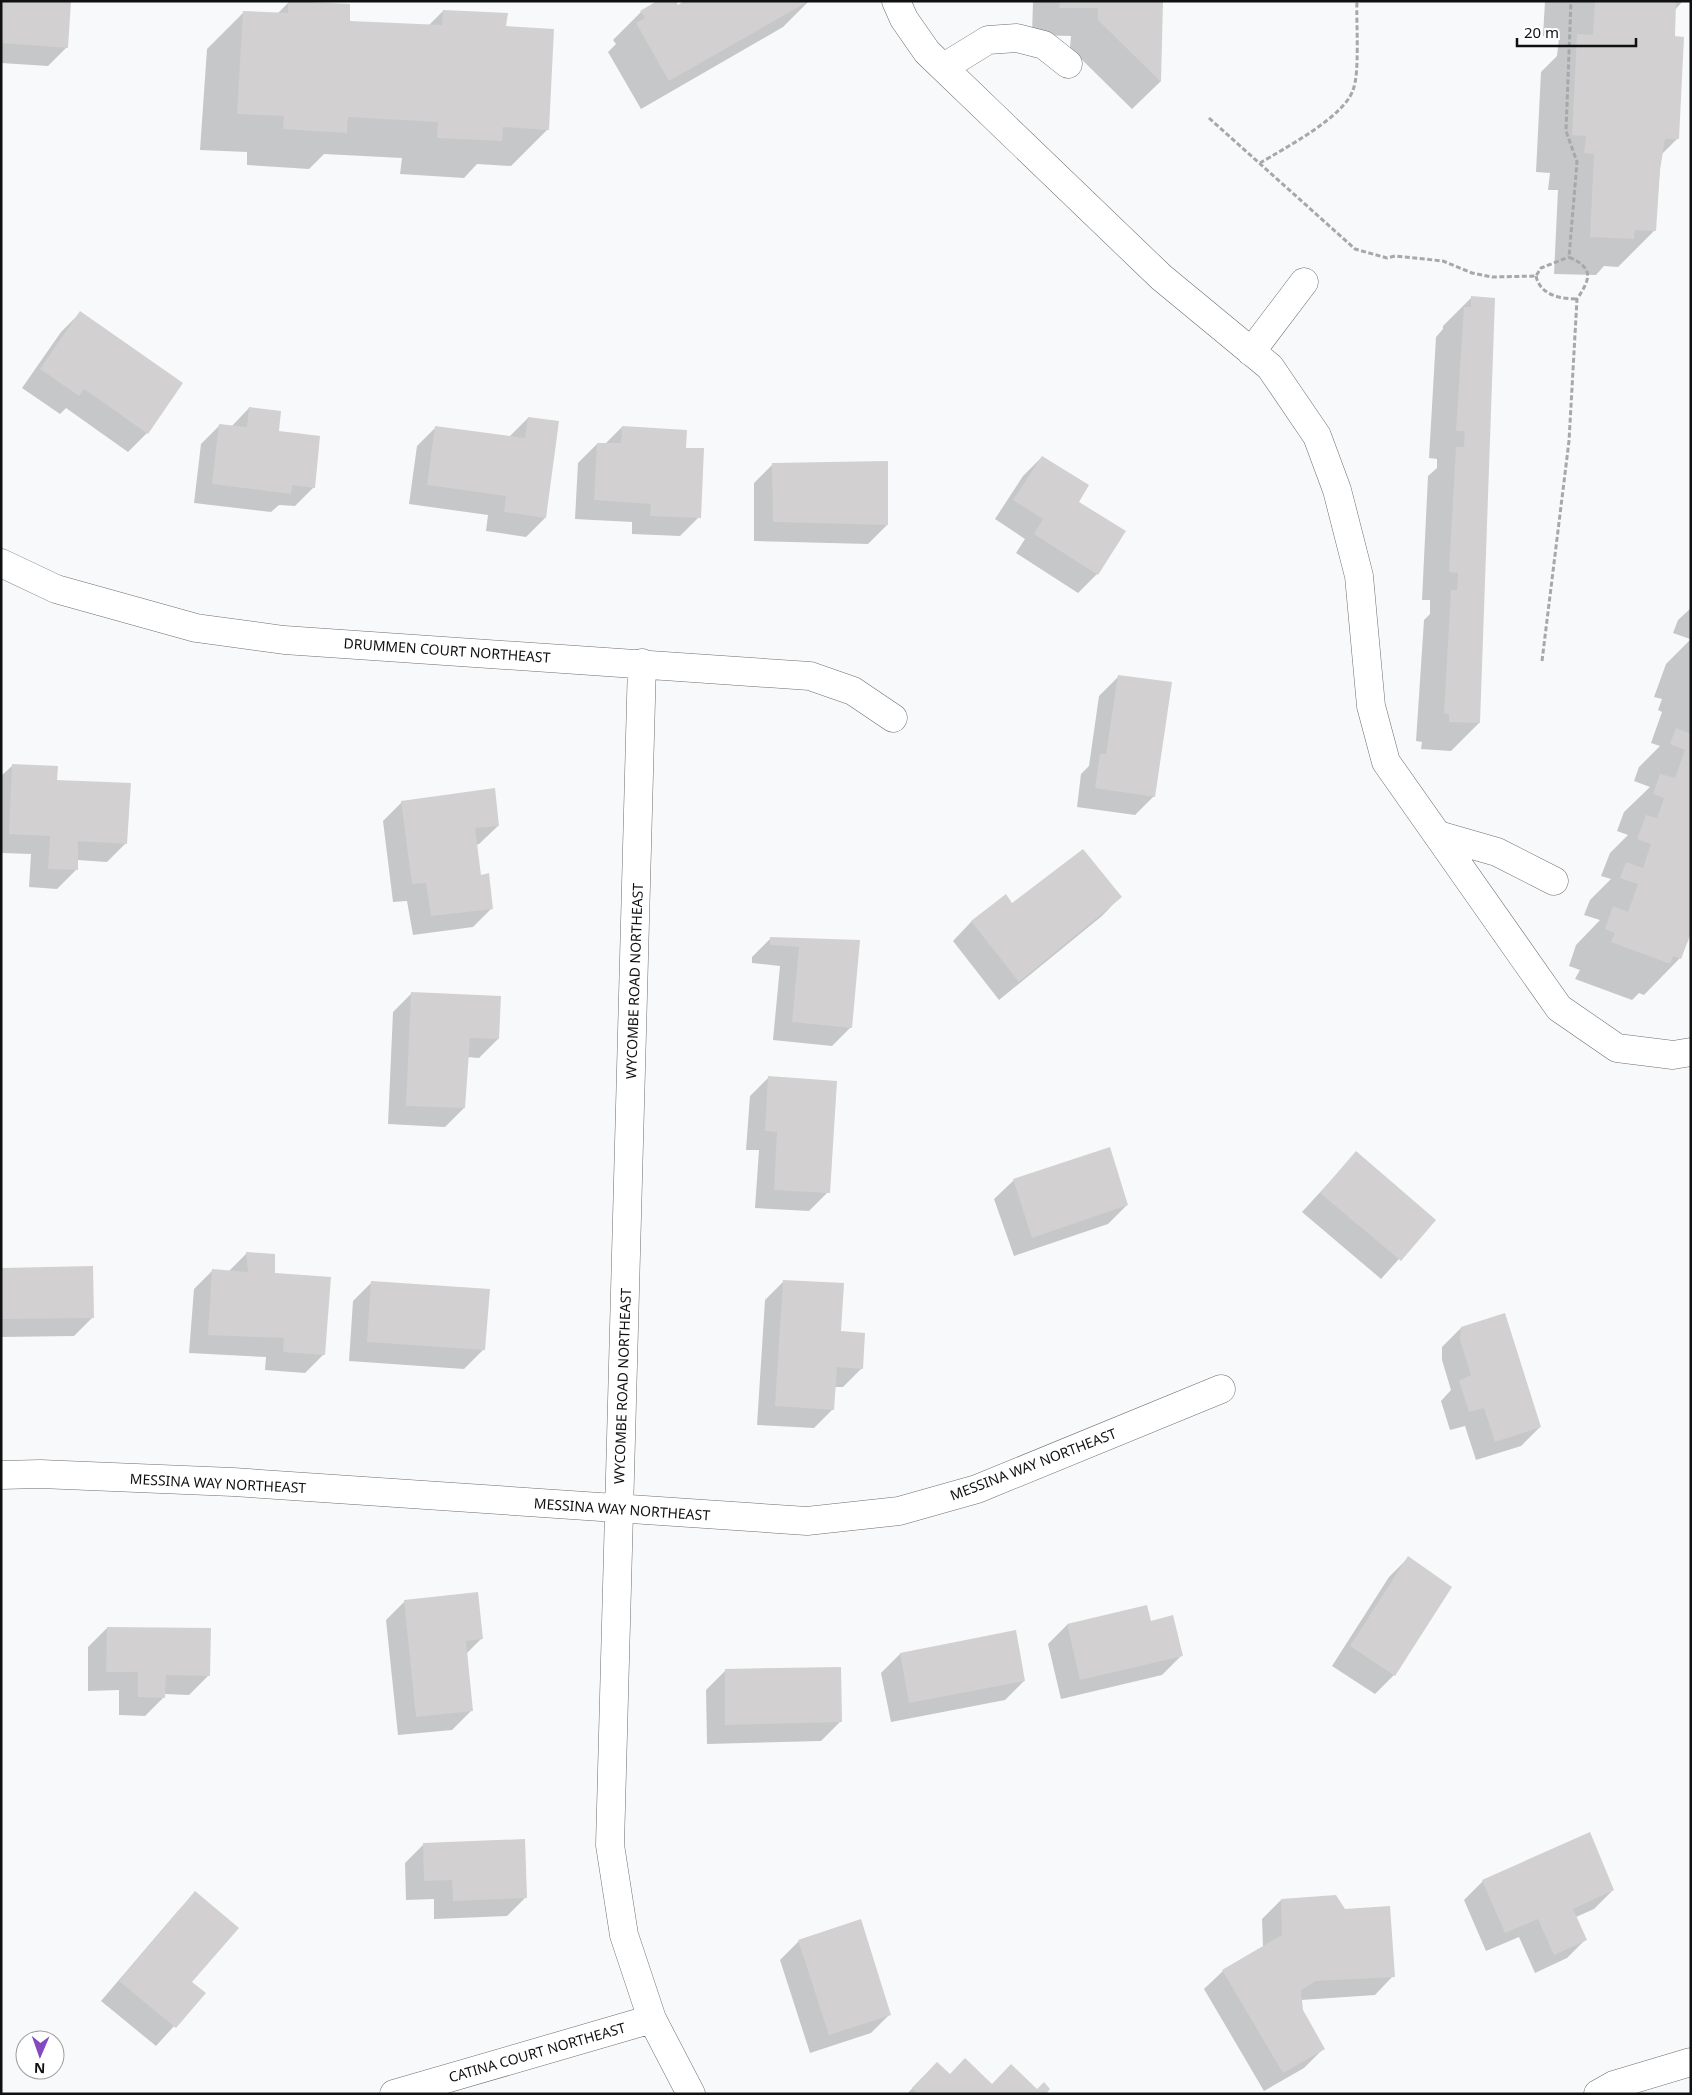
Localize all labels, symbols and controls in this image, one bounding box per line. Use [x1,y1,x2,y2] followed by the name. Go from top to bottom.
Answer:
[1517,15,1636,47] scale bar
[1524,22,1559,42] text: 20 m
[343,633,551,667] street label: DRUMMEN COURT NORTHEAST
[621,882,647,1079] street label: WYCOMBE ROAD NORTHEAST
[609,1287,635,1484] street label: WYCOMBE ROAD NORTHEAST
[947,1423,1119,1505] street label: MESSINA WAY NORTHEAST
[129,1469,307,1497] street label: MESSINA WAY NORTHEAST
[533,1493,711,1525] street label: MESSINA WAY NORTHEAST
[446,2018,628,2086] street label: CATINA COURT NORTHEAST
[15,2030,65,2080] north arrow
[34,2059,46,2078] text: N

